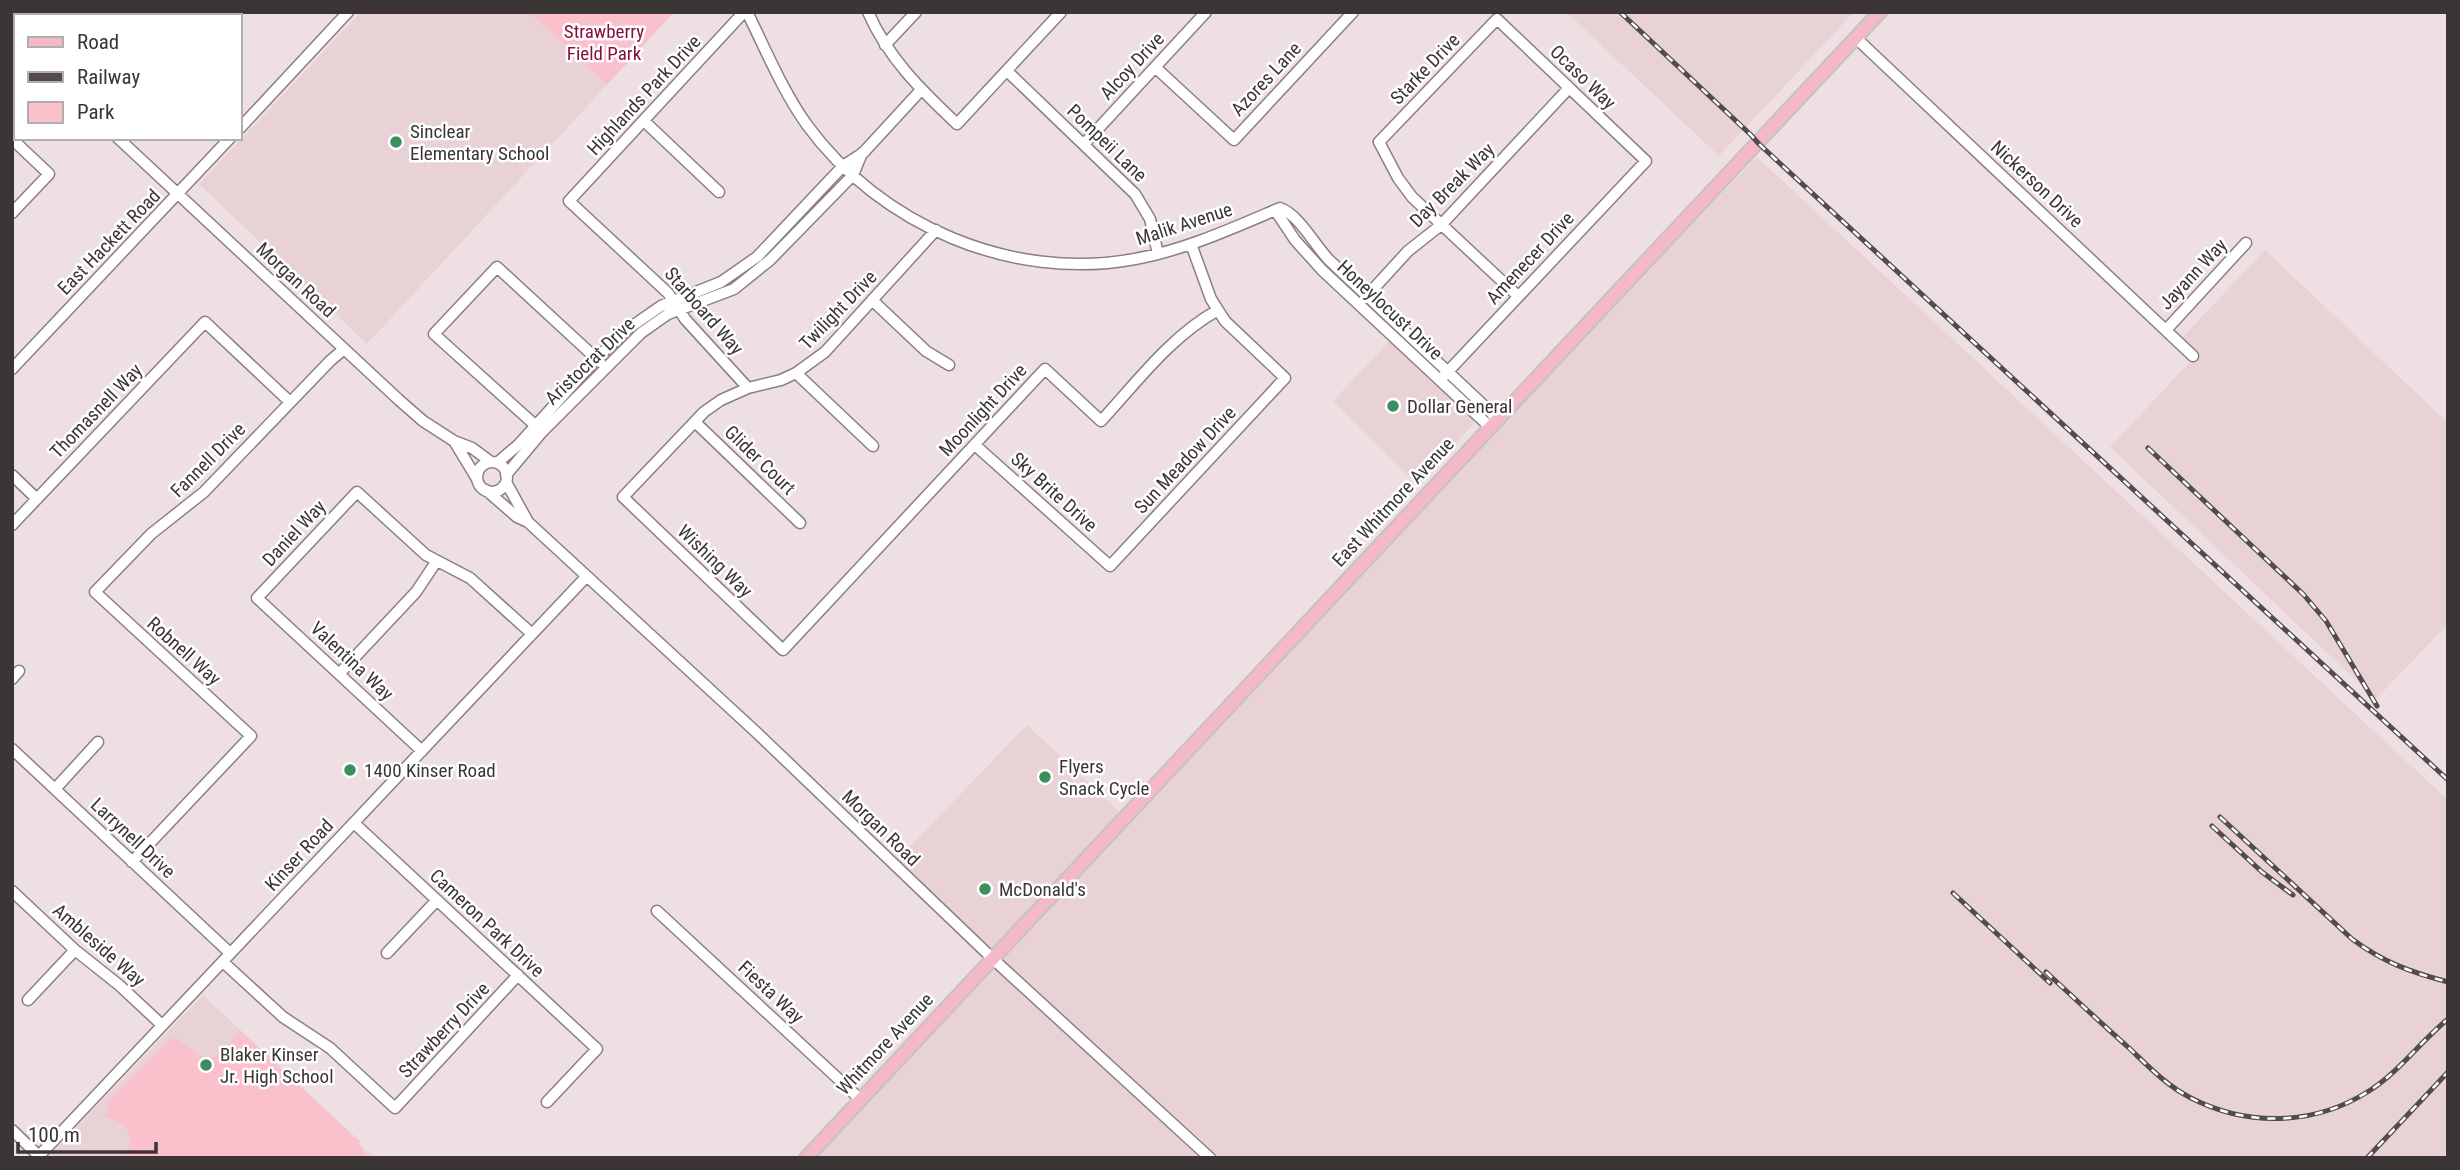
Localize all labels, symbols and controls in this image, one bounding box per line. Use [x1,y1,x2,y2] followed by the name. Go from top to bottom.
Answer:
[14,14,242,140] legend
[564,20,644,65] park label: Strawberry Field Park
[1095,27,1169,104] street label: Alcoy Drive
[1385,29,1465,109] street label: Starke Drive
[77,30,119,54] text: Road
[582,30,706,160] street label: Highlands Park Drive
[1226,37,1306,121] street label: Azores Lane
[1545,40,1621,114] street label: Ocaso Way
[77,65,140,89] text: Railway
[1062,99,1152,187] street label: Pompeii Lane
[77,100,115,124] text: Park
[410,120,549,165] place label: Sinclear Elementary School
[388,134,404,150] marker: Sinclear Elementary School
[1986,135,2088,233] street label: Nickerson Drive
[1405,138,1499,232] street label: Day Break Way
[53,184,165,300] street label: East Hackett Road
[1133,198,1235,250] street label: Malik Avenue
[1481,207,1579,309] street label: Amenecer Drive
[2154,234,2232,314] street label: Jayann Way
[252,238,340,322] street label: Morgan Road
[1333,255,1448,365] street label: Honeylocust Drive
[660,262,748,360] street label: Starboard Way
[795,266,881,354] street label: Twilight Drive
[540,312,640,410] street label: Aristocrat Drive
[45,359,147,463] street label: Thomasnell Way
[934,359,1032,461] street label: Moonlight Drive
[1407,395,1512,418] place label: Dollar General
[1385,398,1401,414] marker: Dollar General
[1129,401,1241,519] street label: Sun Meadow Drive
[166,418,250,502] street label: Fannell Drive
[720,421,800,499] street label: Glider Court
[1327,433,1459,571] street label: East Whitmore Avenue
[1006,447,1102,537] street label: Sky Brite Drive
[258,495,330,571] street label: Daniel Way
[673,520,757,602] street label: Wishing Way
[142,612,226,690] street label: Robnell Way
[306,617,398,705] street label: Valentina Way
[1059,755,1150,800] place label: Flyers Snack Cycle
[364,759,496,782] place label: 1400 Kinser Road
[342,762,358,778] marker: 1400 Kinser Road
[1037,769,1053,785] marker: Flyers Snack Cycle
[837,785,925,871] street label: Morgan Road
[86,793,180,883] street label: Larrynell Drive
[260,814,338,896] street label: Kinser Road
[425,864,549,982] street label: Cameron Park Drive
[999,878,1086,901] place label: McDonald's
[977,881,993,897] marker: McDonald's
[48,899,150,991] street label: Ambleside Way
[733,956,809,1028] street label: Fiesta Way
[394,977,494,1083] street label: Strawberry Drive
[832,988,938,1100] street label: Whitmore Avenue
[220,1043,334,1088] place label: Blaker Kinser Jr. High School
[198,1057,214,1073] marker: Blaker Kinser Jr. High School
[18,1110,156,1154] scale bar
[28,1123,80,1147] text: 100 m

